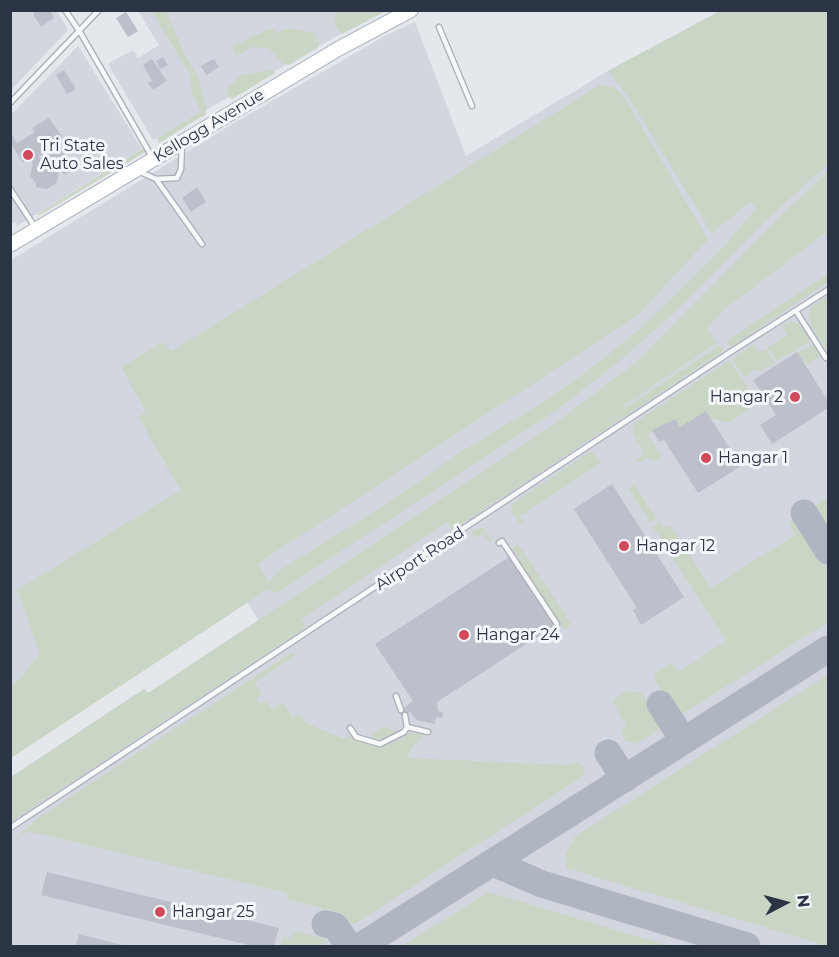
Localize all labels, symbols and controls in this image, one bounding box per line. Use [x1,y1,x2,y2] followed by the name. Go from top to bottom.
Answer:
[150,85,268,167] street label: Kellogg Avenue
[40,136,124,174] place label: Tri State Auto Sales
[21,148,35,162] marker: Tri State Auto Sales
[710,387,783,407] place label: Hangar 2
[788,390,802,404] marker: Hangar 2
[718,448,788,468] place label: Hangar 1
[699,451,713,465] marker: Hangar 1
[372,523,468,595] street label: Airport Road
[636,536,715,556] place label: Hangar 12
[617,539,631,553] marker: Hangar 12
[476,625,560,645] place label: Hangar 24
[457,628,471,642] marker: Hangar 24
[755,873,815,933] north arrow
[793,894,814,908] text: N
[172,902,254,922] place label: Hangar 25
[153,905,167,919] marker: Hangar 25

